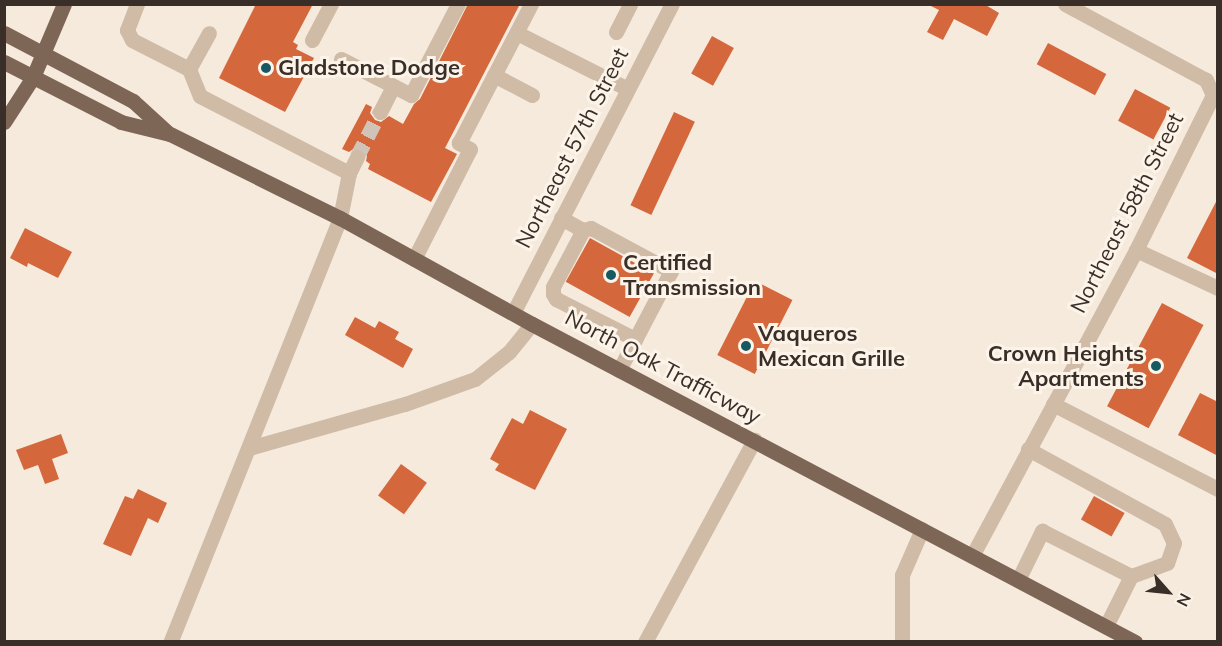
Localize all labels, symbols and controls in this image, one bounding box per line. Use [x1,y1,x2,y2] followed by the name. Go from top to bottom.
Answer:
[510,43,634,253] street label: Northeast 57th Street
[278,55,460,81] place label: Gladstone Dodge
[259,61,273,75] marker: Gladstone Dodge
[1065,108,1189,318] street label: Northeast 58th Street
[623,249,761,300] place label: Certified Transmission
[604,268,618,282] marker: Certified Transmission
[560,304,766,430] street label: North Oak Trafficway
[758,320,905,372] place label: Vaqueros Mexican Grille
[739,339,753,353] marker: Vaqueros Mexican Grille
[988,340,1144,392] place label: Crown Heights Apartments
[1149,359,1163,373] marker: Crown Heights Apartments
[1138,562,1198,622] north arrow
[1172,590,1196,610] text: N

